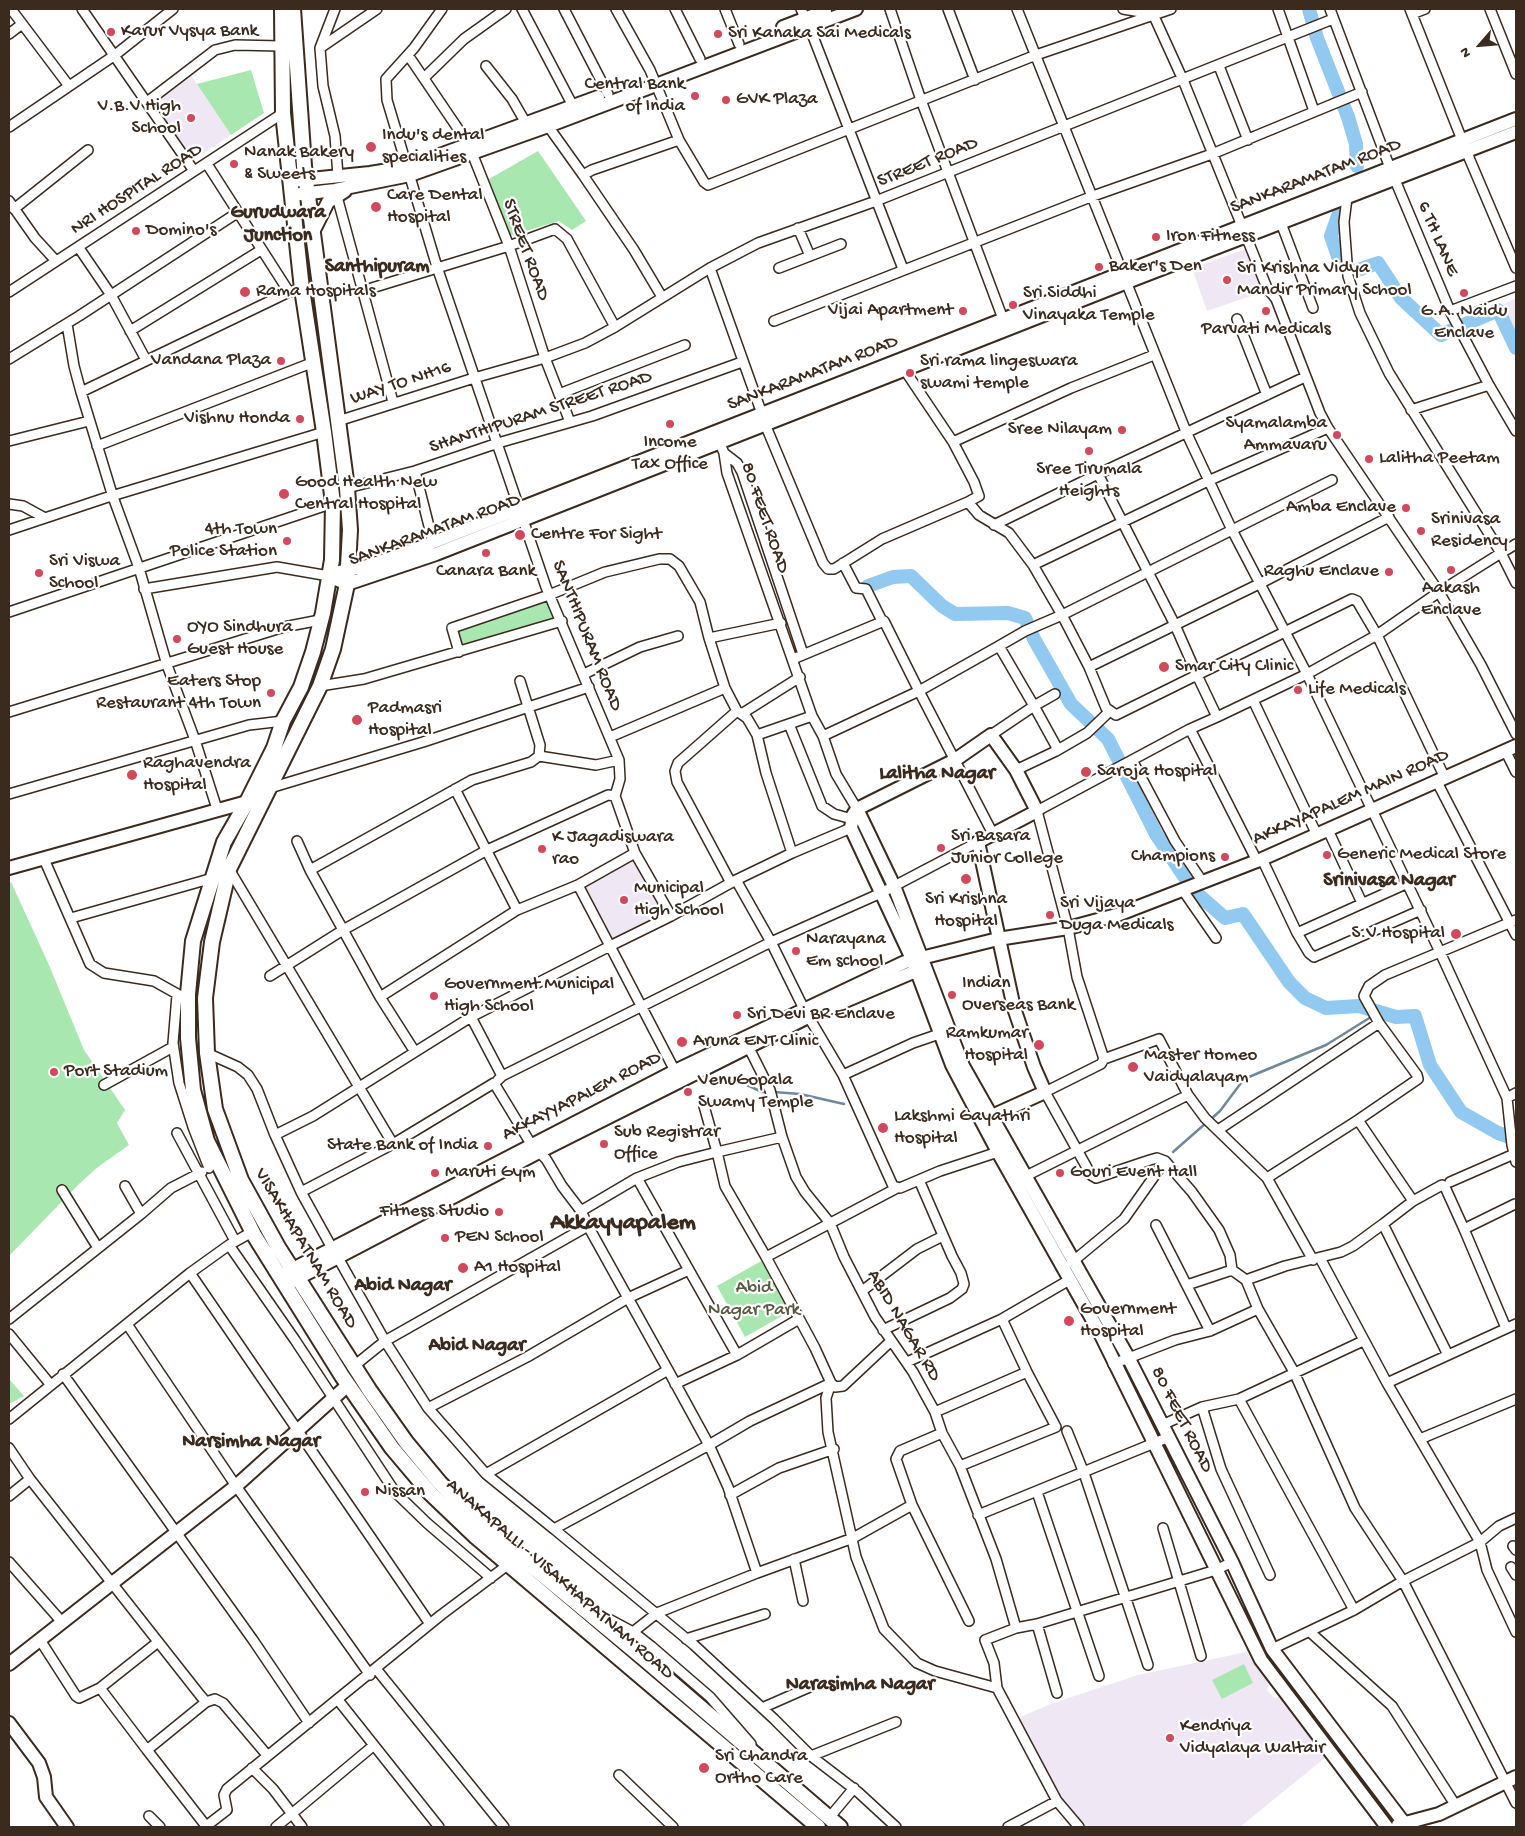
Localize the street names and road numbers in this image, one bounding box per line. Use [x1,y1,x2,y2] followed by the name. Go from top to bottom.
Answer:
[874,132,982,194] street label: STREET ROAD
[1228,134,1404,220] street label: SANKARAMATAM ROAD
[67,139,207,241] street label: NRI HOSPITAL ROAD
[496,196,554,304] street label: STREET ROAD
[1411,198,1463,280] street label: 6 TH LANE
[725,331,901,417] street label: SANKARAMATAM ROAD
[348,357,454,411] street label: WAY TO NH16
[427,366,655,460] street label: SHANTHIPURAM STREET ROAD
[734,459,794,577] street label: 80 FEET ROAD
[346,489,524,573] street label: SANKARAMATAM ROAD
[545,557,627,715] street label: SANTHIPURAM ROAD
[1249,744,1453,852] street label: AKKAYAPALEM MAIN ROAD
[499,1047,665,1147] street label: AKKAYYAPALEM ROAD
[248,1165,362,1333] street label: VISAKHAPATNAM ROAD
[861,1266,945,1386] street label: ABID NAGAR RD
[1145,1363,1217,1477] street label: 80 FEET ROAD
[440,1475,678,1685] street label: ANAKAPALLI - VISAKHAPATNAM ROAD

